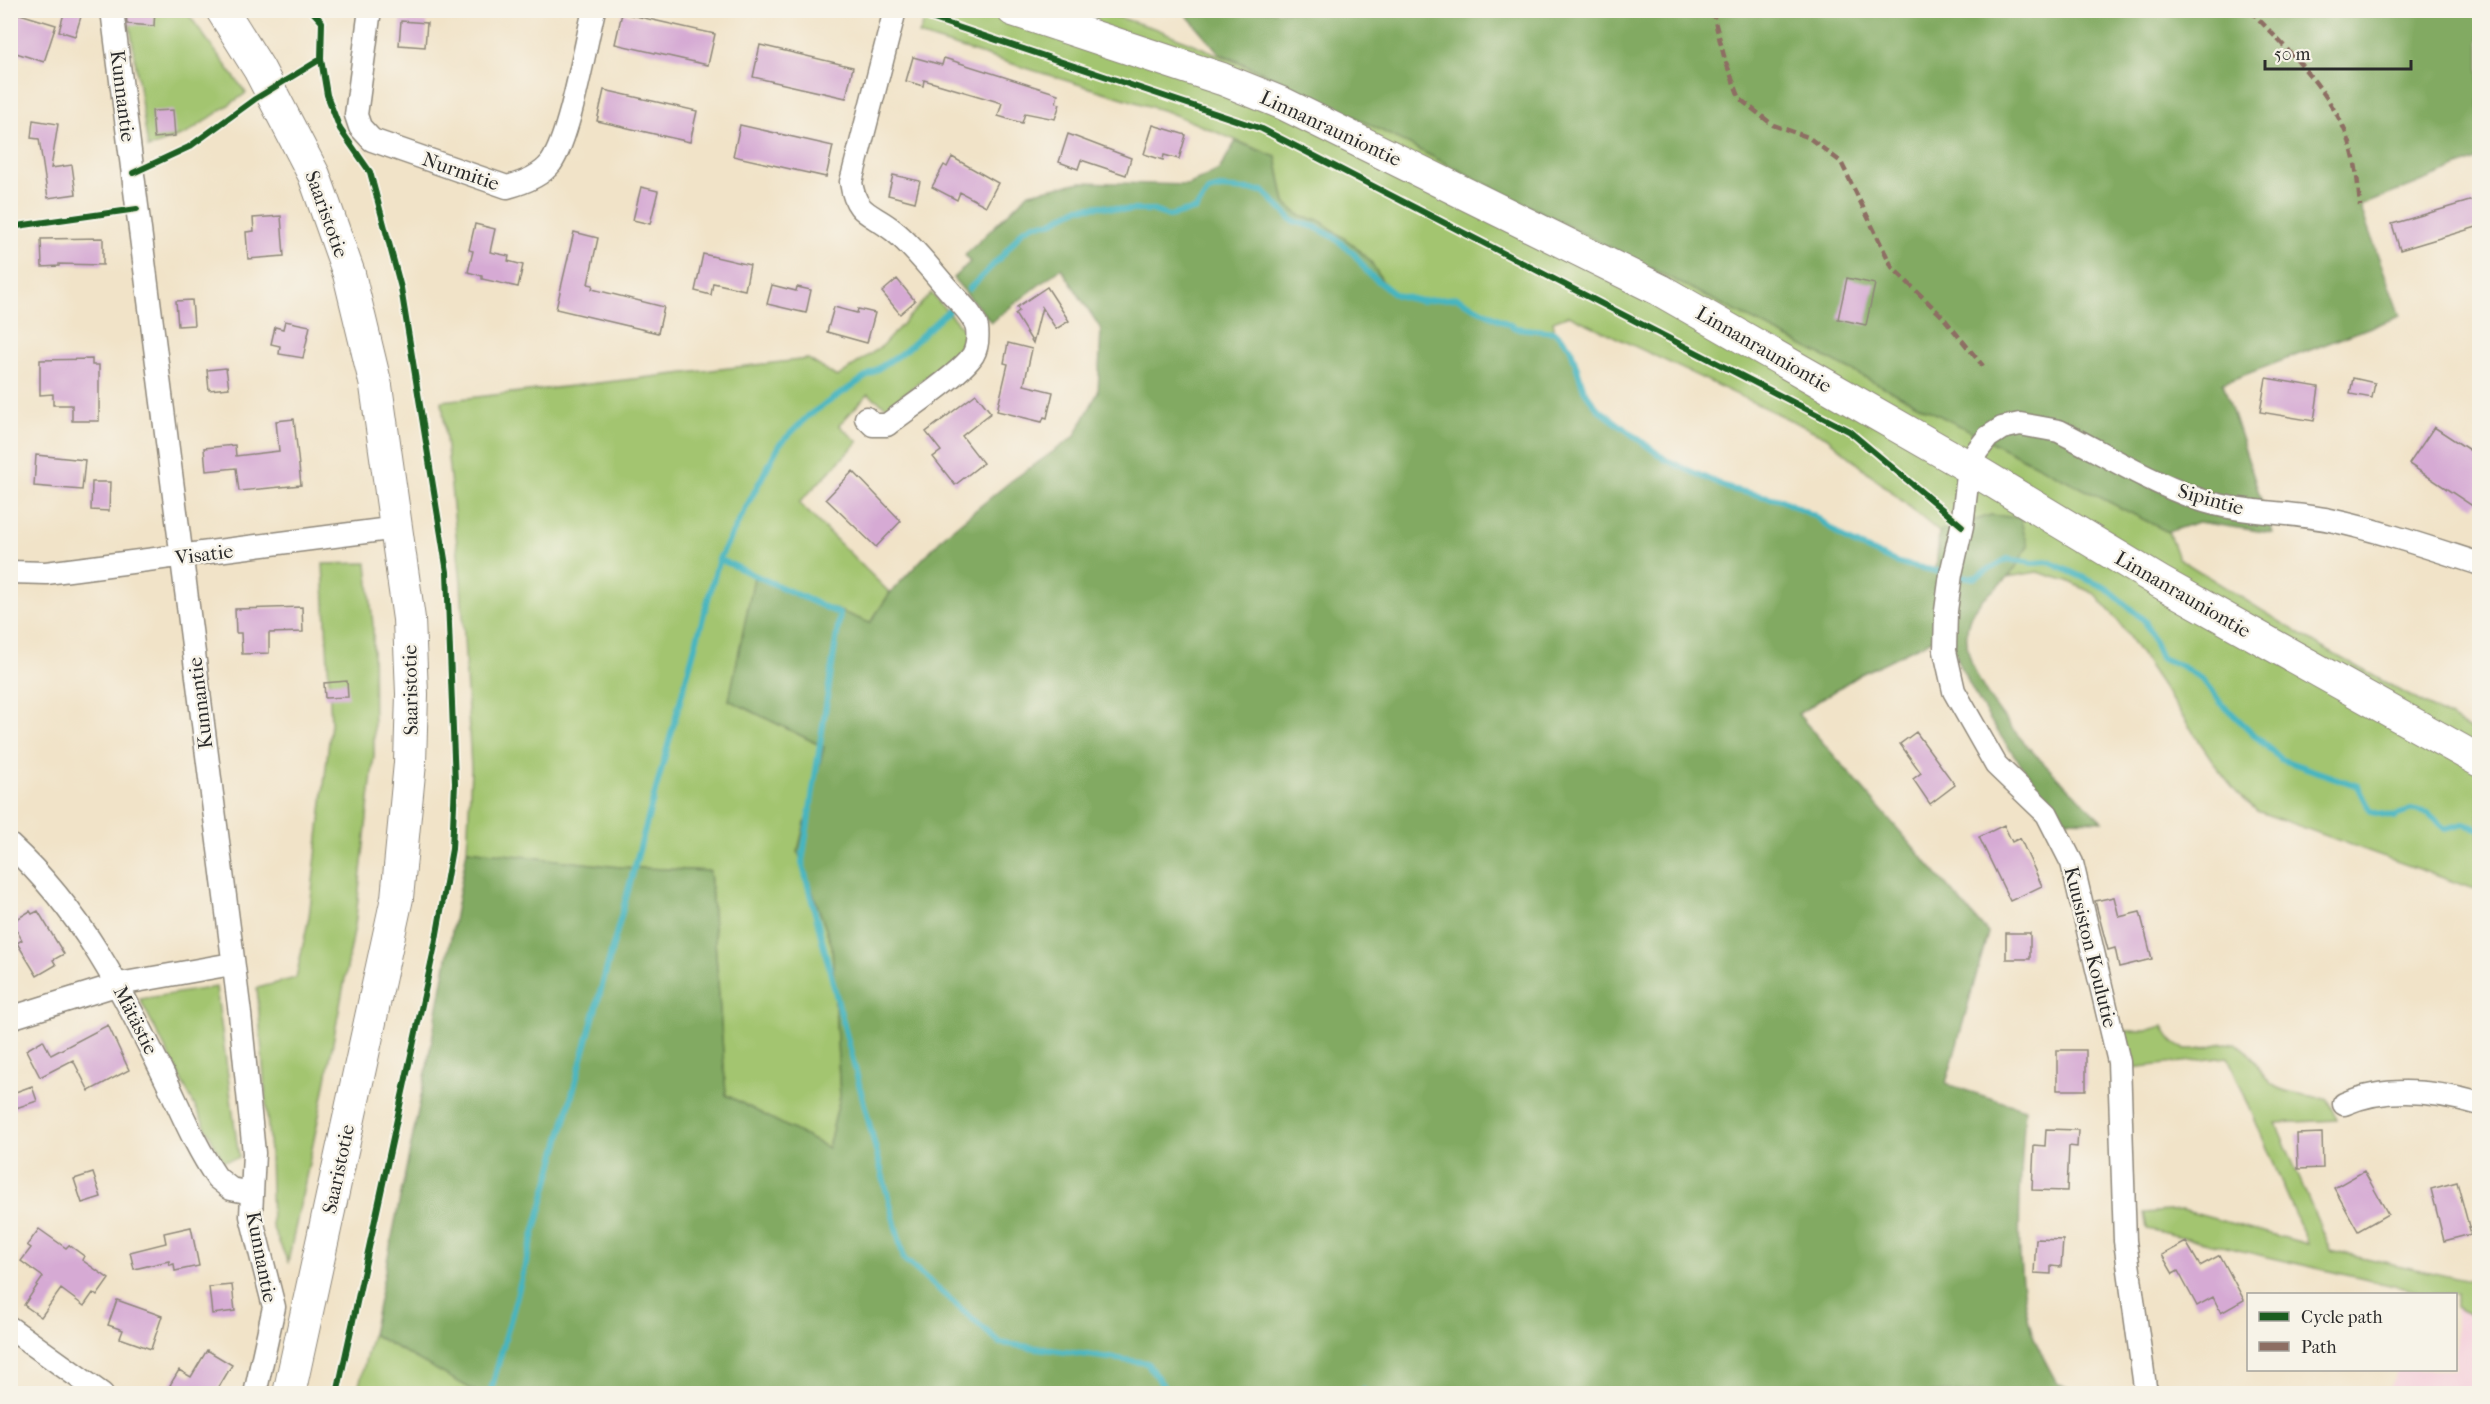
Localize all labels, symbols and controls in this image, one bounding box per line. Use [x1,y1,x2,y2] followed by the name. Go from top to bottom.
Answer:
[2265,33,2410,71] scale bar
[2274,44,2311,65] text: 50 m
[105,49,140,143] street label: Kunnantie
[1257,86,1405,171] street label: Linnanrauniontie
[419,148,502,195] street label: Nurmitie
[300,168,353,261] street label: Saaristotie
[1692,301,1836,398] street label: Linnanrauniontie
[2175,479,2246,520] street label: Sipintie
[173,540,234,570] street label: Visatie
[2111,546,2255,643] street label: Linnanrauniontie
[398,644,423,735] street label: Saaristotie
[183,656,218,750] street label: Kunnantie
[2059,864,2122,1030] street label: Kuusiston Koulutie
[108,982,163,1059] street label: Mätästie
[318,1122,359,1216] street label: Saaristotie
[241,1210,282,1305] street label: Kunnantie
[2247,1293,2457,1371] legend
[2301,1307,2382,1328] text: Cycle path
[2301,1337,2337,1358] text: Path

